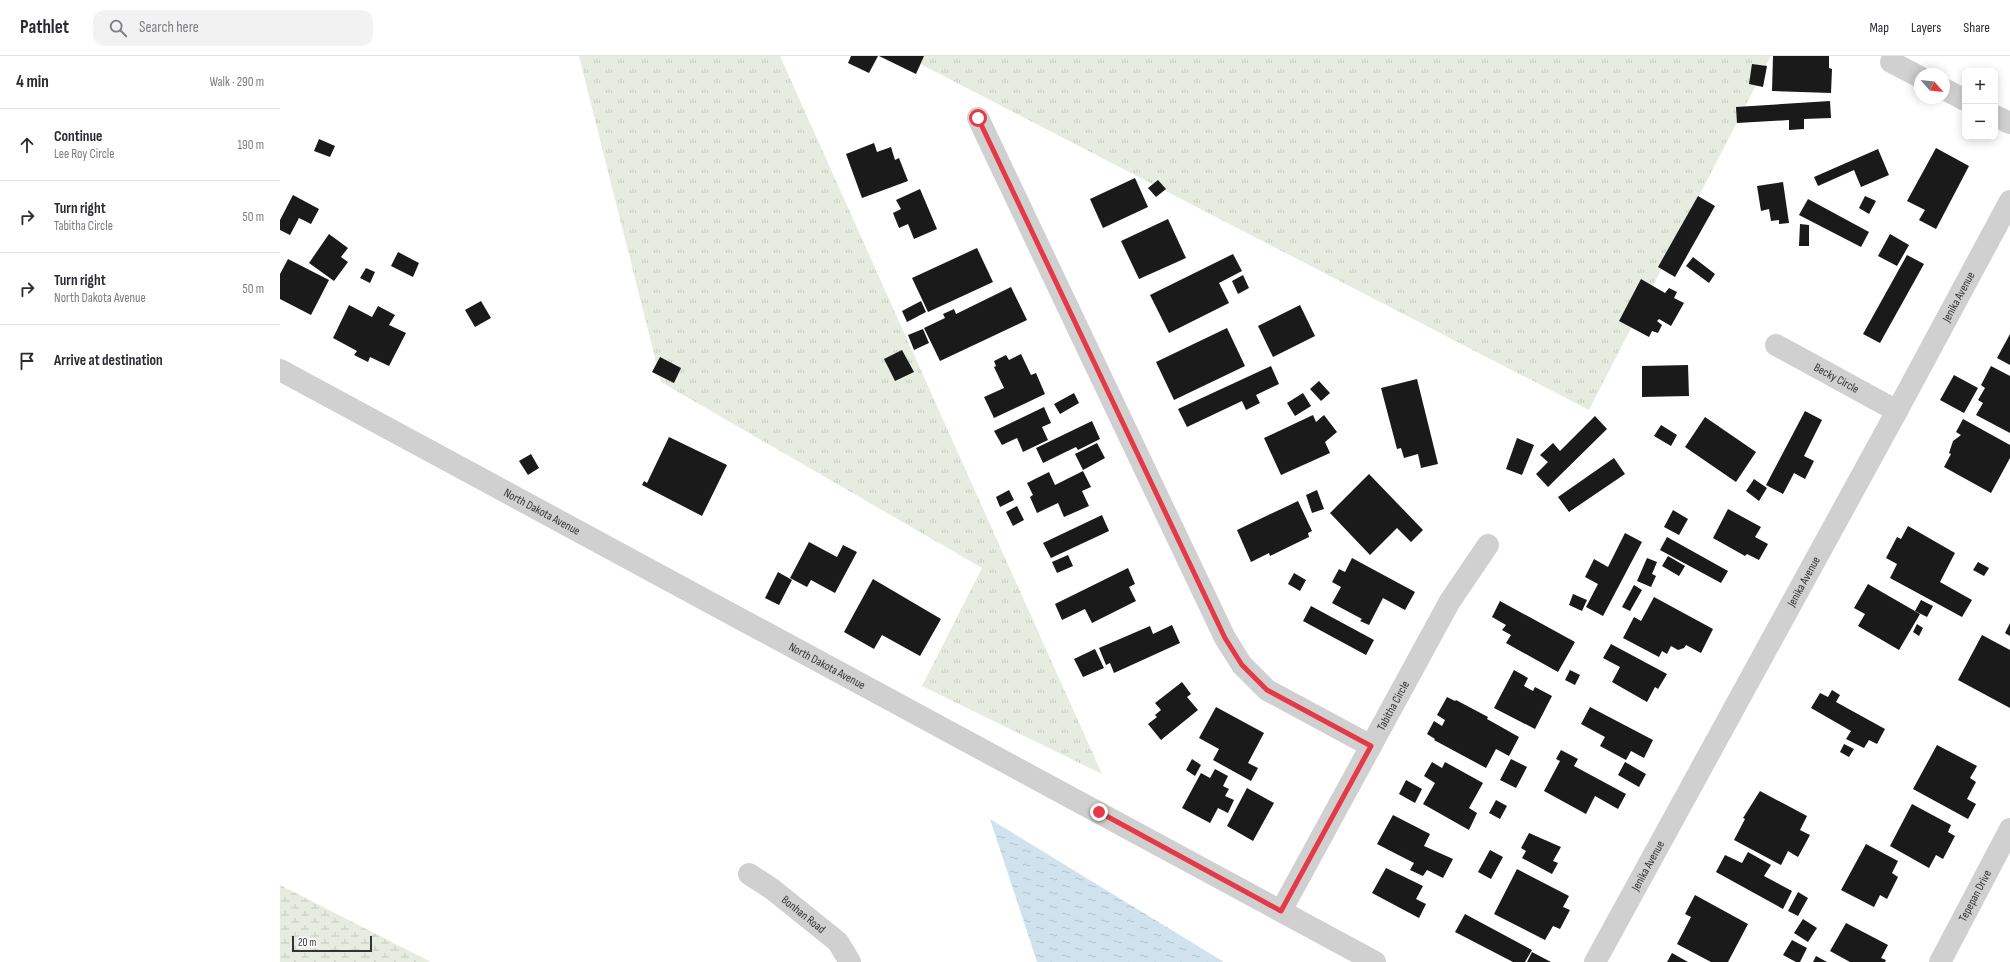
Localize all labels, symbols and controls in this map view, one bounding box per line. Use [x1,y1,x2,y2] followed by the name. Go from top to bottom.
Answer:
[93,10,373,46] search box
[20,16,69,39] text: Pathlet
[107,17,129,39] icon: search
[139,18,199,37] text: Search here
[1869,19,1889,36] text: Map
[1911,19,1941,36] text: Layers
[1963,19,1990,36] text: Share
[1914,68,1950,104] north arrow
[1962,68,1998,140] map controls
[1962,68,1998,104] button: +
[16,72,49,92] text: 4 min
[209,74,264,90] text: Walk · 290 m
[1962,104,1998,140] button: −
[969,109,987,127] route start
[54,127,103,146] text: Continue
[16,134,38,156] icon: ahead
[237,137,264,153] text: 190 m
[54,146,115,162] text: Lee Roy Circle
[54,199,106,218] text: Turn right
[16,206,38,228] icon: right
[243,209,264,225] text: 50 m
[54,218,113,234] text: Tabitha Circle
[1939,269,1979,326] street label: Jenika Avenue
[54,271,106,290] text: Turn right
[16,278,38,300] icon: right
[243,281,264,297] text: 50 m
[54,290,146,306] text: North Dakota Avenue
[16,350,38,372] icon: arrive
[54,351,163,370] text: Arrive at destination
[1811,360,1862,397] street label: Becky Circle
[501,485,583,539] street label: North Dakota Avenue
[1784,554,1824,610] street label: Jenika Avenue
[786,639,868,693] street label: North Dakota Avenue
[1374,678,1413,733] street label: Tabitha Circle
[1090,803,1108,821] route end
[1628,838,1668,894] street label: Jenika Avenue
[1956,867,1995,924] street label: Tepepan Drive
[778,893,828,937] street label: Bonhan Road
[292,934,372,953] scale bar
[298,936,316,949] text: 20 m

